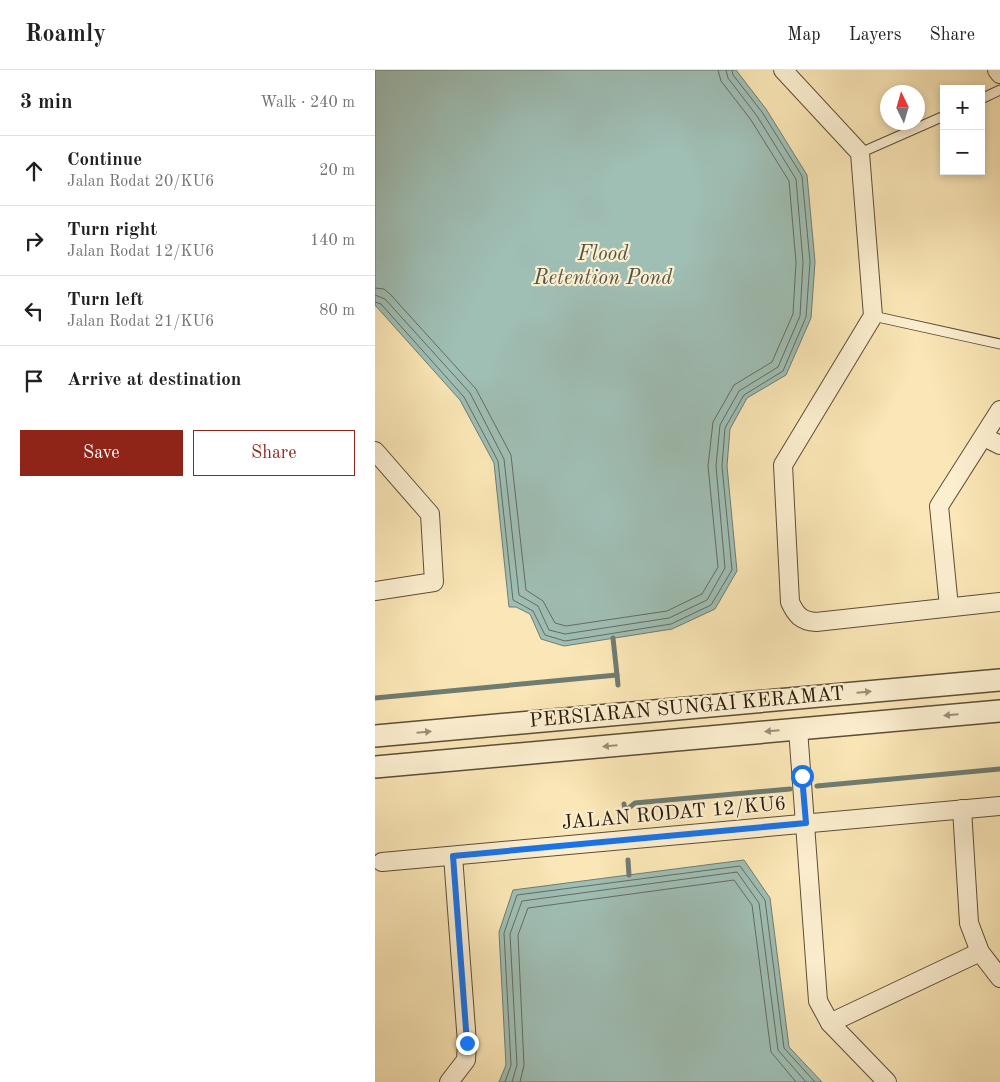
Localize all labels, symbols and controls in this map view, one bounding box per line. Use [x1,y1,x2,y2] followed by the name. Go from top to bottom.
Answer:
[25,23,106,47] text: Roamly
[787,26,821,44] text: Map
[849,26,901,44] text: Layers
[929,26,975,44] text: Share
[880,85,925,130] north arrow
[940,85,985,175] map controls
[940,85,985,130] button: +
[20,92,73,113] text: 3 min
[260,95,355,111] text: Walk · 240 m
[940,130,985,175] button: −
[67,151,142,170] text: Continue
[20,157,48,185] icon: ahead
[319,163,355,179] text: 20 m
[67,174,214,190] text: Jalan Rodat 20/KU6
[67,221,157,240] text: Turn right
[20,227,48,255] icon: right
[310,233,355,249] text: 140 m
[67,244,214,260] text: Jalan Rodat 12/KU6
[533,244,673,289] water label: Flood Retention Pond
[67,291,144,310] text: Turn left
[20,297,48,325] icon: left
[319,303,355,319] text: 80 m
[67,314,214,330] text: Jalan Rodat 21/KU6
[20,367,48,395] icon: arrive
[67,371,241,390] text: Arrive at destination
[20,430,183,476] button: Save
[193,430,355,476] button: Share
[529,684,845,732] street label: PERSIARAN SUNGAI KERAMAT
[857,688,873,696] one-way arrow
[943,712,959,720] one-way arrow
[416,728,432,736] one-way arrow
[764,728,780,736] one-way arrow
[602,742,618,750] one-way arrow
[791,765,814,788] route start
[561,794,787,834] street label: JALAN RODAT 12/KU6
[456,1032,479,1055] route end

